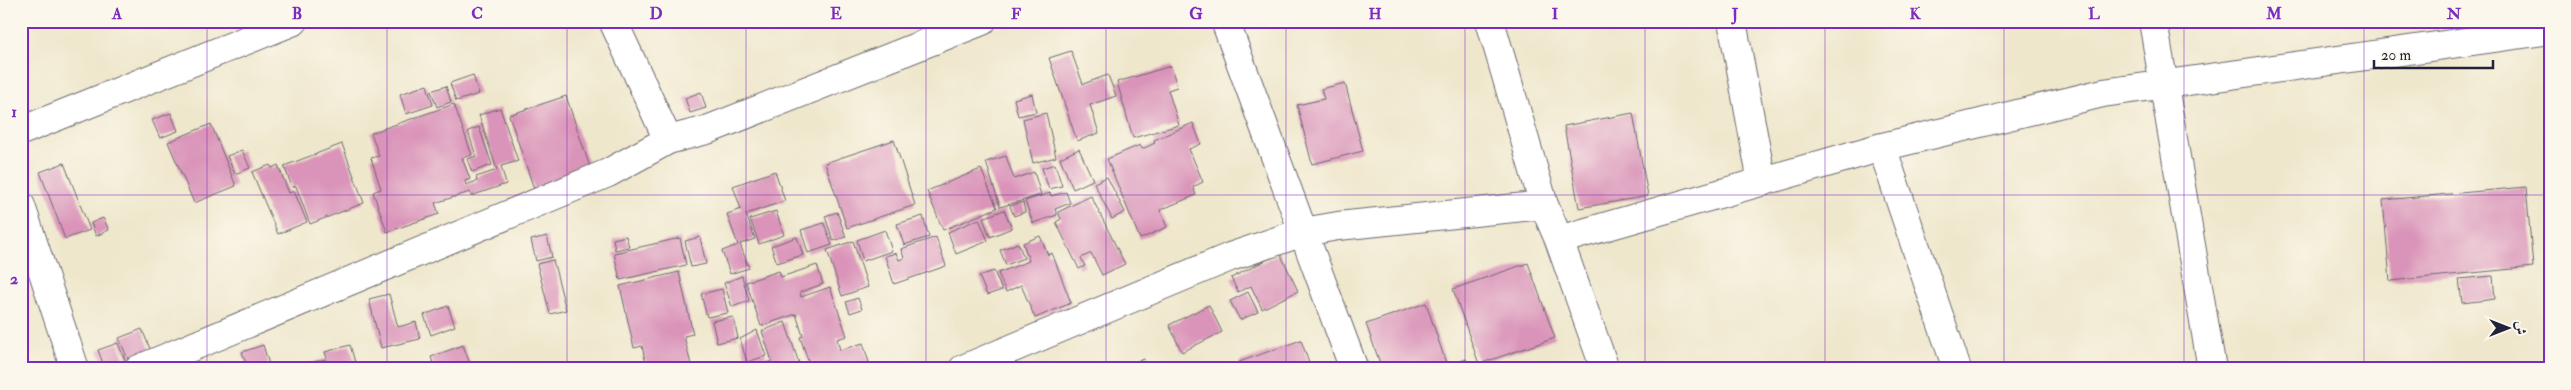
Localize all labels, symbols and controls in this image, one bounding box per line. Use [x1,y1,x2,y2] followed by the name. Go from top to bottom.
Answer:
[111,4,123,24] text: A
[292,4,302,24] text: B
[471,4,483,24] text: C
[649,4,663,24] text: D
[830,4,842,24] text: E
[1011,4,1021,24] text: F
[1189,4,1203,24] text: G
[1368,4,1382,24] text: H
[1552,4,1559,24] text: I
[1731,4,1739,25] text: J
[1909,4,1921,24] text: K
[2088,4,2100,24] text: L
[2265,4,2282,24] text: M
[2446,4,2462,24] text: N
[2374,38,2492,70] scale bar
[2381,46,2411,65] text: 20 m
[11,102,17,122] text: 1
[10,269,18,289] text: 2
[2484,302,2534,352] north arrow
[2512,321,2529,335] text: ش

